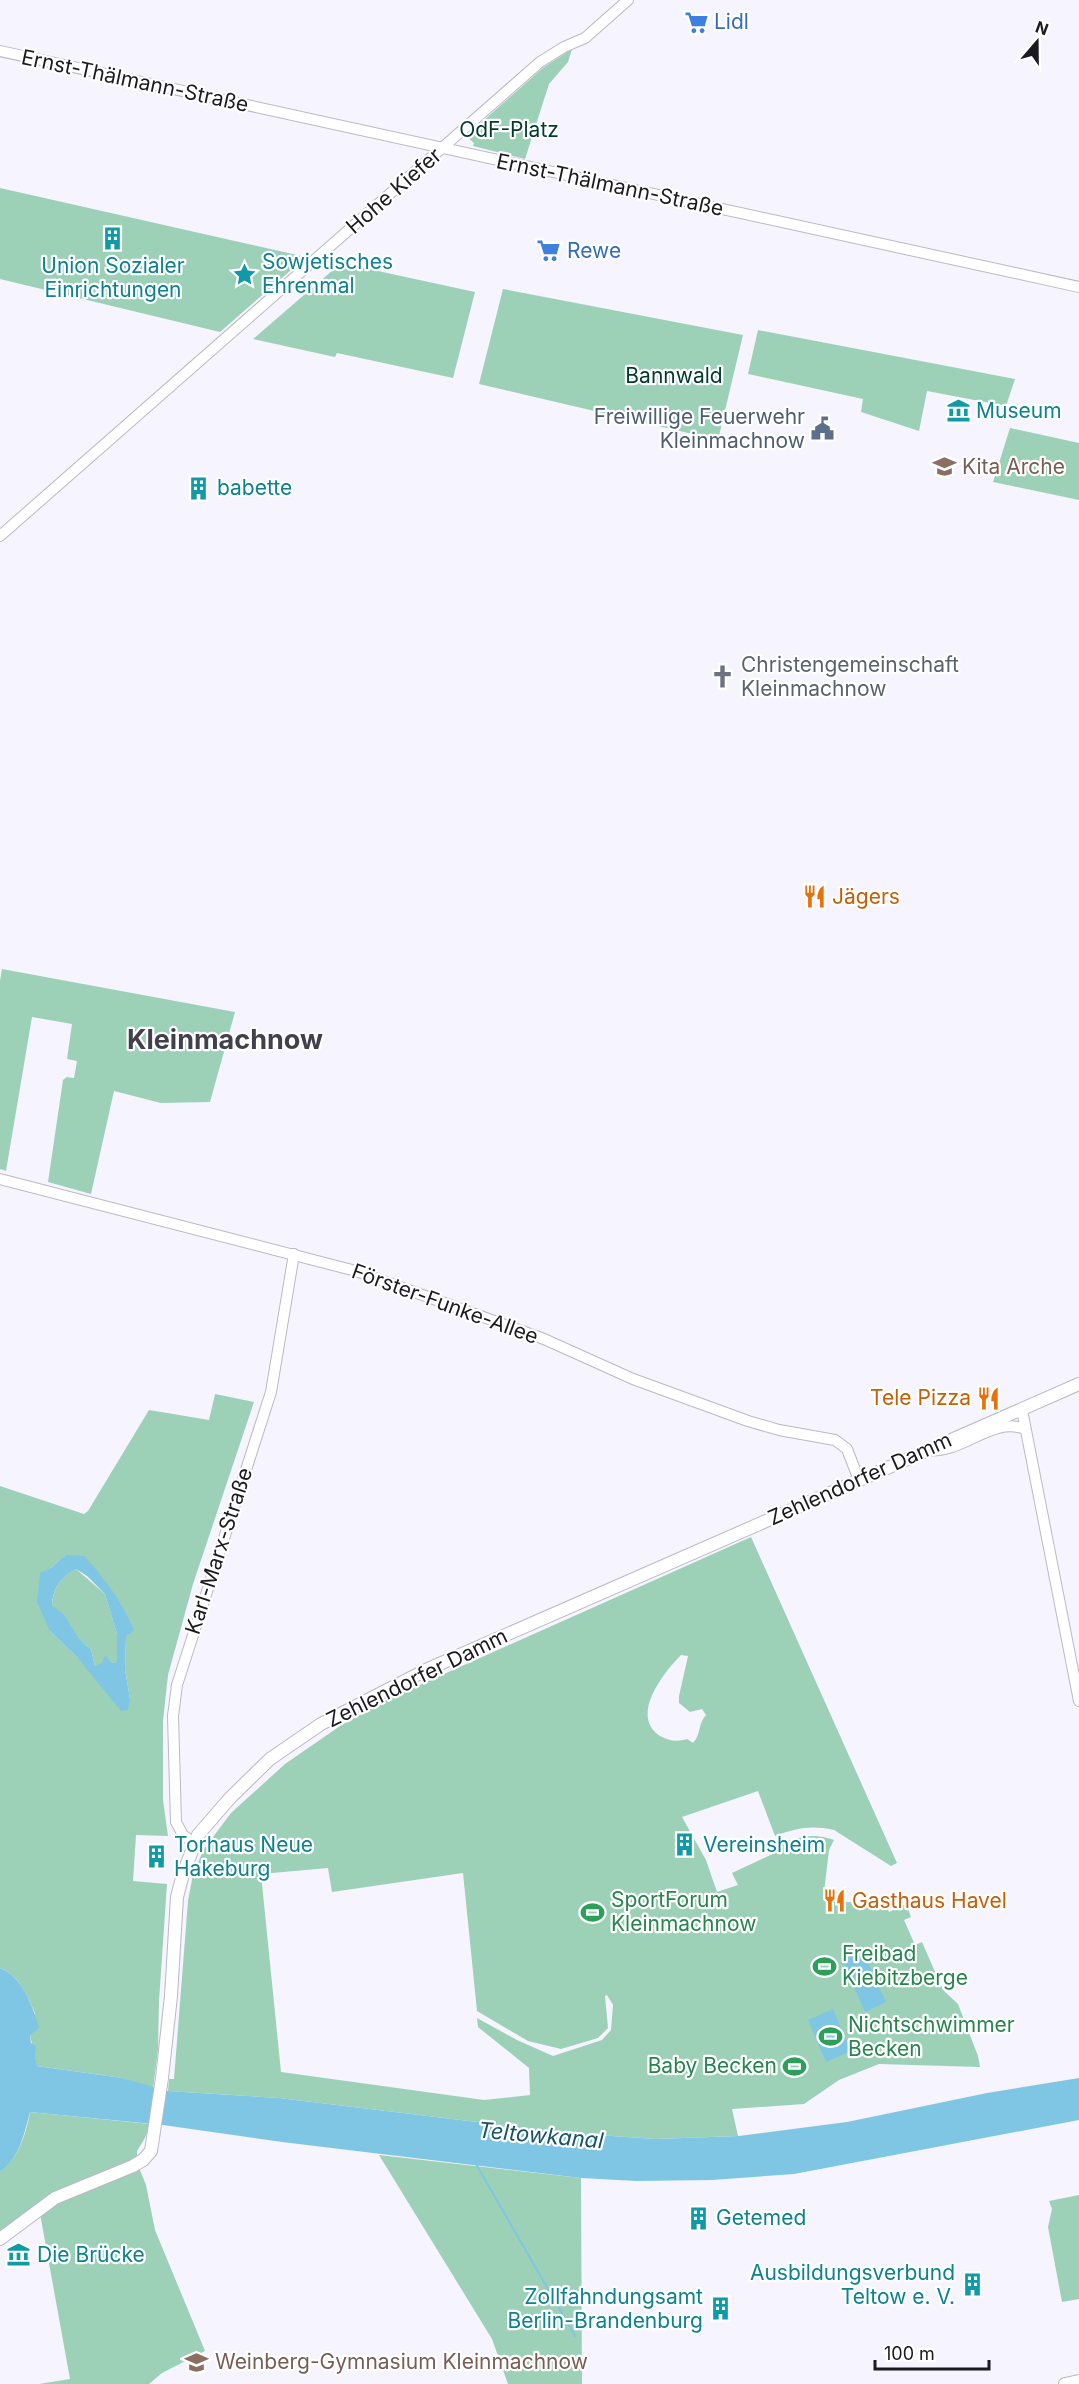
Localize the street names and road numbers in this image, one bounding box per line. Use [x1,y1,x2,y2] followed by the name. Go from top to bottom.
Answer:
[19,44,251,117] street label: Ernst-Thälmann-Straße
[341,142,446,239] street label: Hohe Kiefer
[494,148,726,221] street label: Ernst-Thälmann-Straße
[348,1258,542,1349] street label: Förster-Funke-Allee
[764,1427,955,1530] street label: Zehlendorfer Damm
[180,1464,257,1637] street label: Karl-Marx-Straße
[322,1623,511,1732] street label: Zehlendorfer Damm

